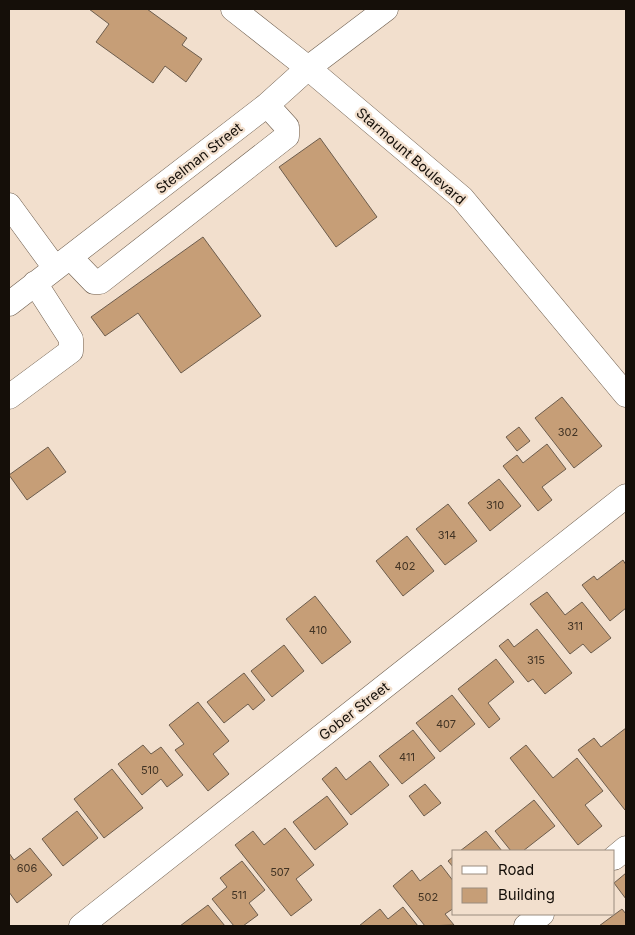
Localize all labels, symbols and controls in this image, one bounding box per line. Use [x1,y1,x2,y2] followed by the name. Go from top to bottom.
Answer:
[353,104,469,208] street label: Starmount Boulevard
[152,118,246,197] street label: Steelman Street
[558,425,578,439] house number: 302
[486,498,504,512] house number: 310
[438,528,456,542] house number: 314
[395,559,415,573] house number: 402
[567,619,583,633] house number: 311
[309,623,327,637] house number: 410
[527,653,545,667] house number: 315
[315,678,392,743] street label: Gober Street
[436,717,456,731] house number: 407
[399,750,415,764] house number: 411
[141,763,159,777] house number: 510
[452,850,615,915] legend
[498,860,534,879] text: Road
[17,861,37,875] house number: 606
[270,865,290,879] house number: 507
[498,885,555,904] text: Building
[231,888,247,902] house number: 511
[418,890,438,904] house number: 502

